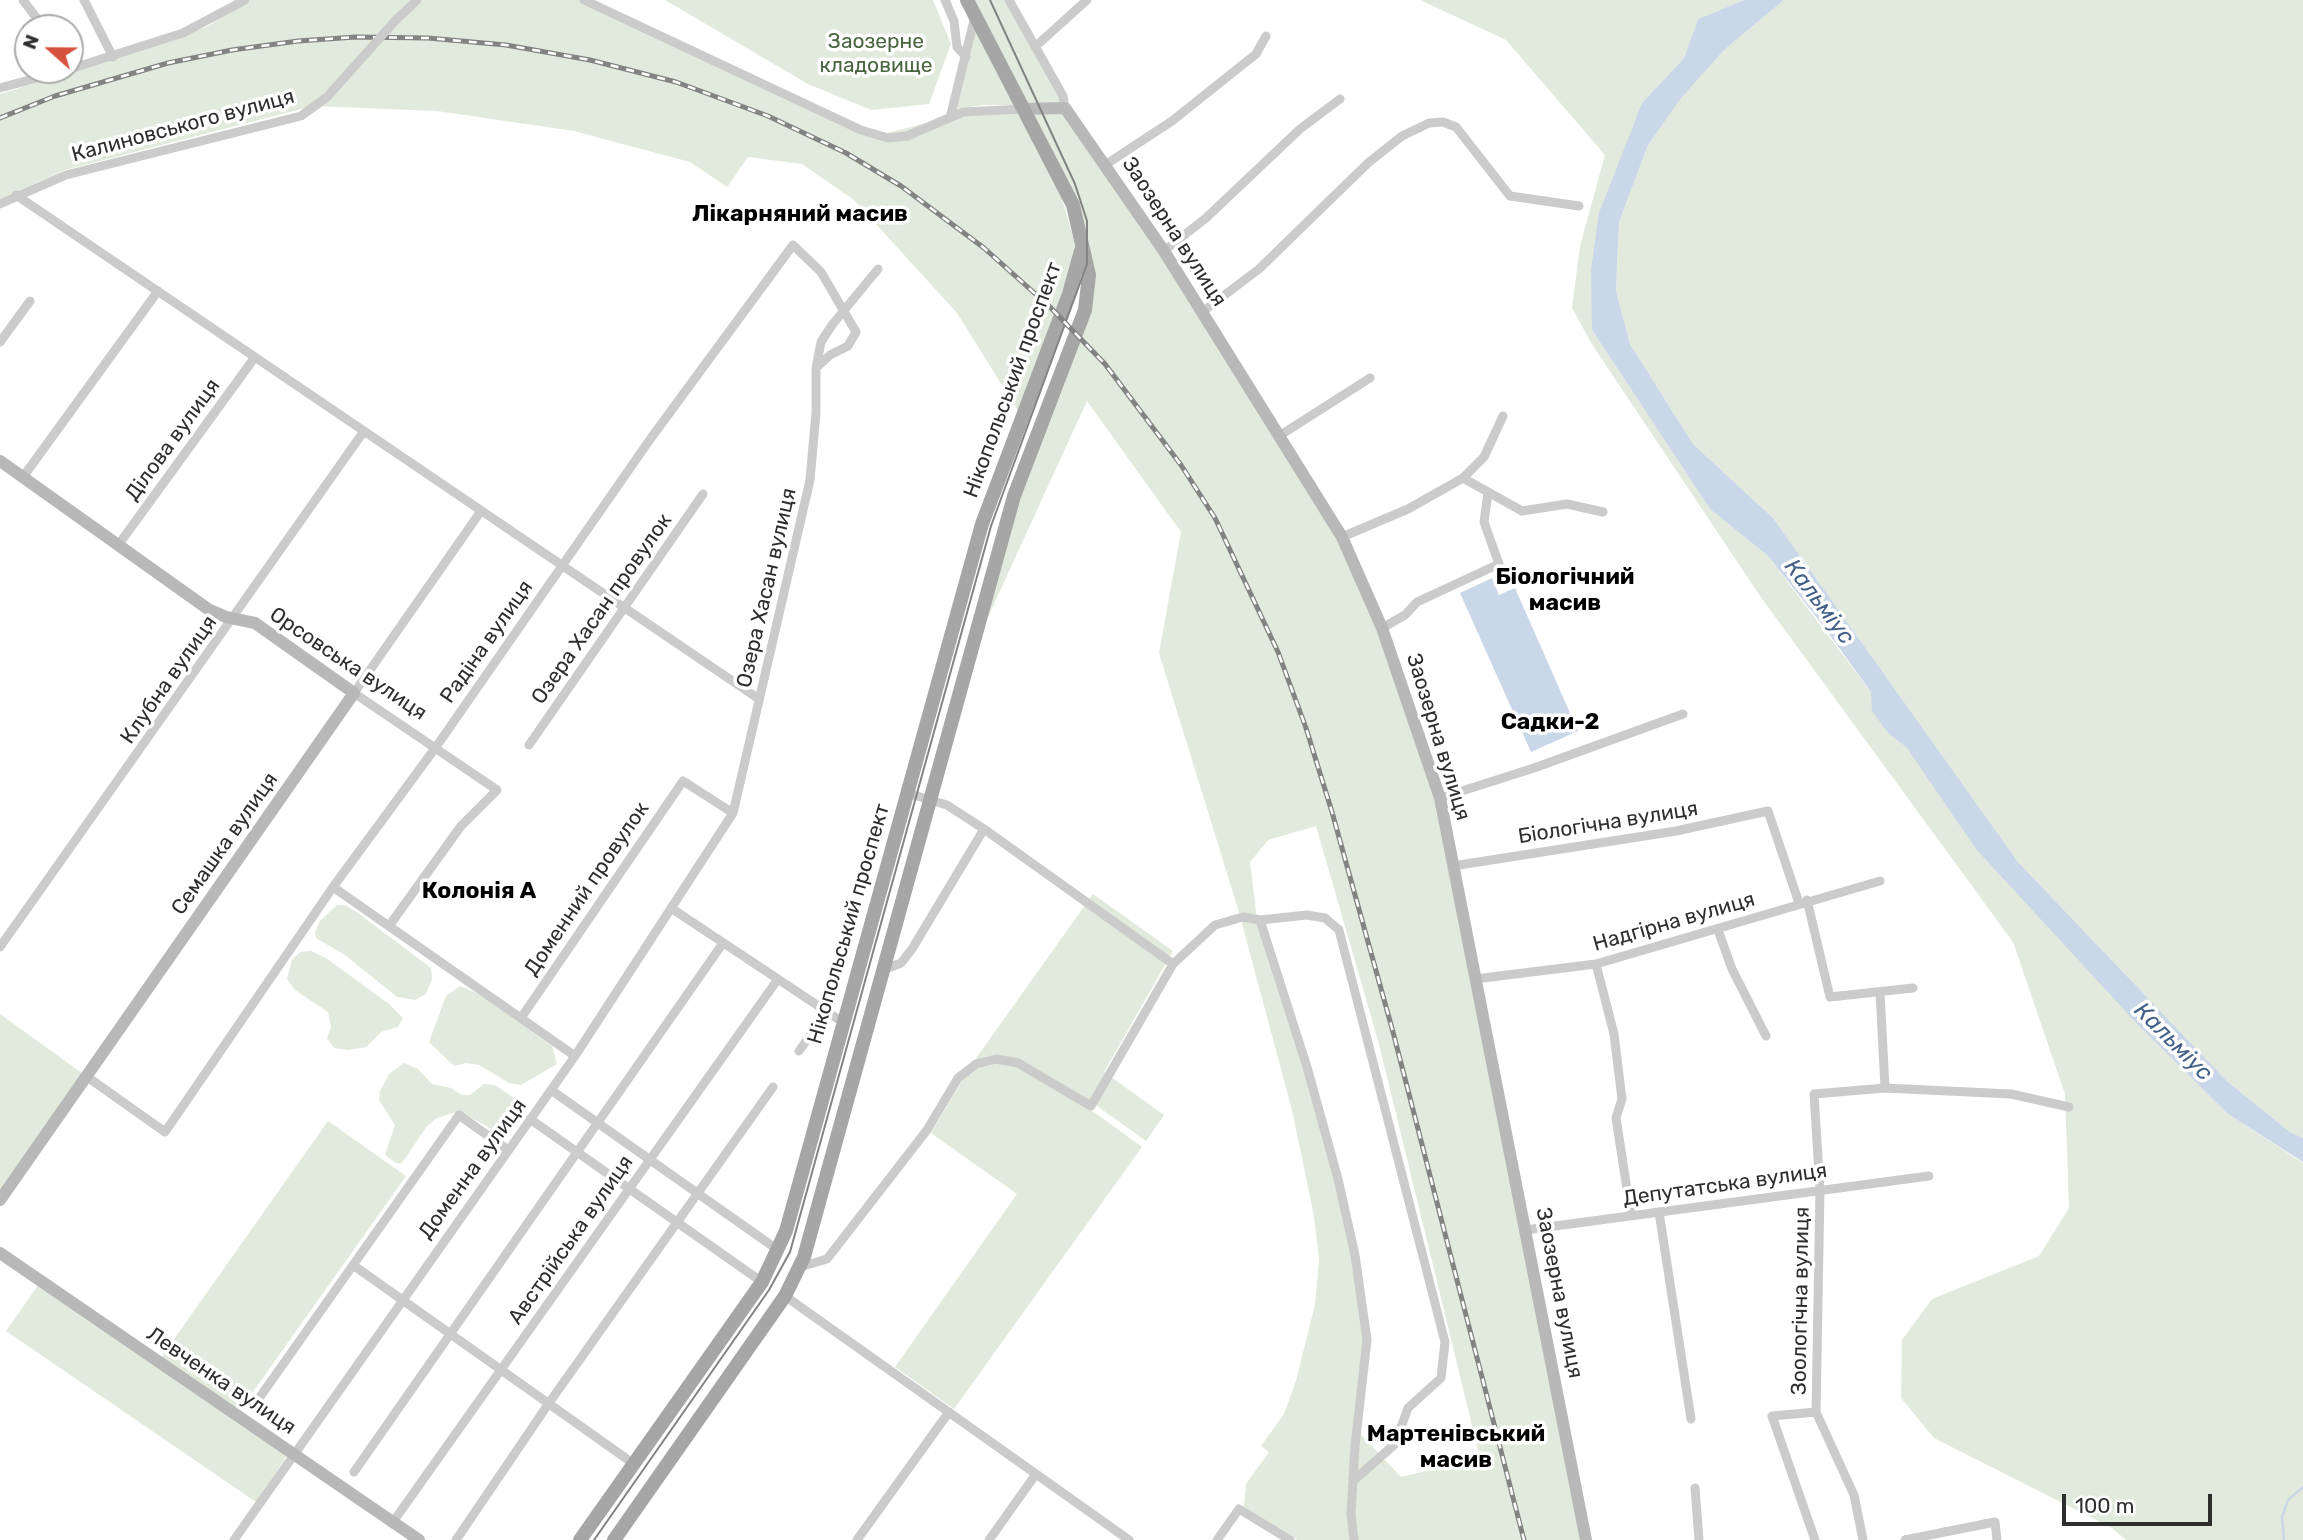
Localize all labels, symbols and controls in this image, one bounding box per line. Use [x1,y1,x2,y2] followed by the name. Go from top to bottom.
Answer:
[14,14,84,84] north arrow
[819,29,933,79] park label: Заозерне кладовище
[18,32,44,53] text: N
[69,84,297,168] street label: Калиновського вулиця
[1116,152,1232,312] street label: Заозерна вулиця
[692,200,908,228] district label: Лікарняний масив
[959,259,1067,501] street label: Нікопольський проспект
[120,374,226,506] street label: Ділова вулиця
[732,486,802,690] street label: Озера Хасан вулиця
[527,509,677,709] street label: Озера Хасан провулок
[1778,554,1860,650] water label: Кальміус
[1495,563,1635,617] district label: Біологічний масив
[435,576,539,708] street label: Радіна вулиця
[265,602,431,726] street label: Орсовська вулиця
[115,611,223,749] street label: Клубна вулиця
[1401,650,1475,824] street label: Заозерна вулиця
[1501,708,1599,736] district label: Садки-2
[166,768,284,920] street label: Семашка вулиця
[1516,796,1700,850] street label: Біологічна вулиця
[519,797,655,981] street label: Доменний провулок
[803,801,895,1047] street label: Нікопольський проспект
[422,877,536,905] district label: Колонія А
[1590,887,1758,957] street label: Надгірна вулиця
[2128,997,2218,1087] water label: Кальміус
[414,1094,532,1244] street label: Доменна вулиця
[503,1151,639,1329] street label: Австрійська вулиця
[1621,1158,1829,1212] street label: Депутатська вулиця
[1530,1206,1588,1380] street label: Заозерна вулиця
[1787,1207,1815,1395] street label: Зоологічна вулиця
[142,1322,300,1440] street label: Левченка вулиця
[1367,1420,1545,1474] district label: Мартенівський масив
[2065,1480,2216,1524] scale bar
[2075,1493,2134,1518] text: 100 m

